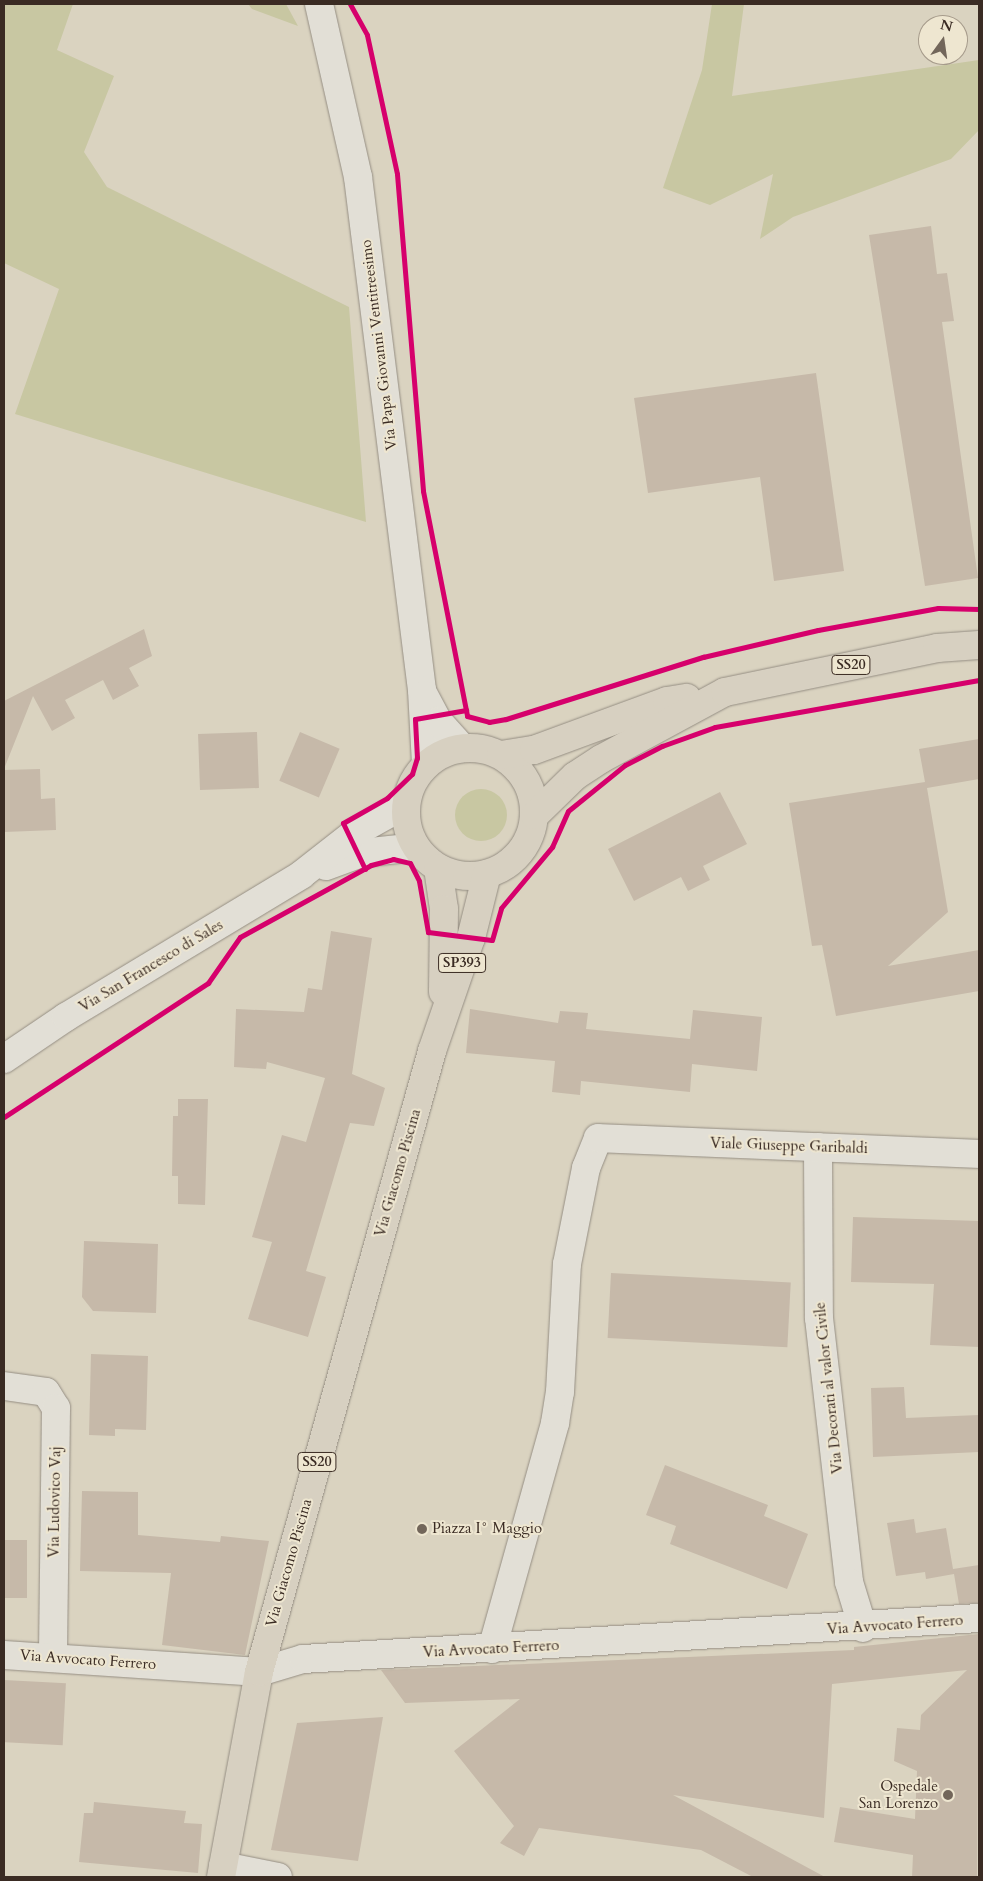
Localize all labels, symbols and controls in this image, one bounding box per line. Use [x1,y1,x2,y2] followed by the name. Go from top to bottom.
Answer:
[918,15,968,65] north arrow
[938,15,955,37] text: N
[357,239,401,451] street label: Via Papa Giovanni Ventitreesimo
[831,654,871,676] road number: SS20
[76,916,226,1016] street label: Via San Francesco di Sales
[437,951,487,974] road number: SP393
[371,1107,425,1239] street label: Via Giacomo Piscina
[710,1134,868,1158] street label: Viale Giuseppe Garibaldi
[811,1301,847,1475] street label: Via Decorati al valor Civile
[45,1446,65,1558] street label: Via Ludovico Vaj
[297,1450,337,1474] road number: SS20
[262,1497,316,1629] street label: Via Giacomo Piscina
[432,1520,542,1538] place label: Piazza I° Maggio
[416,1523,428,1535] marker: Piazza I° Maggio
[826,1611,964,1639] street label: Via Avvocato Ferrero
[422,1636,560,1662] street label: Via Avvocato Ferrero
[19,1646,157,1674] street label: Via Avvocato Ferrero
[859,1777,938,1812] place label: Ospedale San Lorenzo
[942,1789,954,1801] marker: Ospedale San Lorenzo

